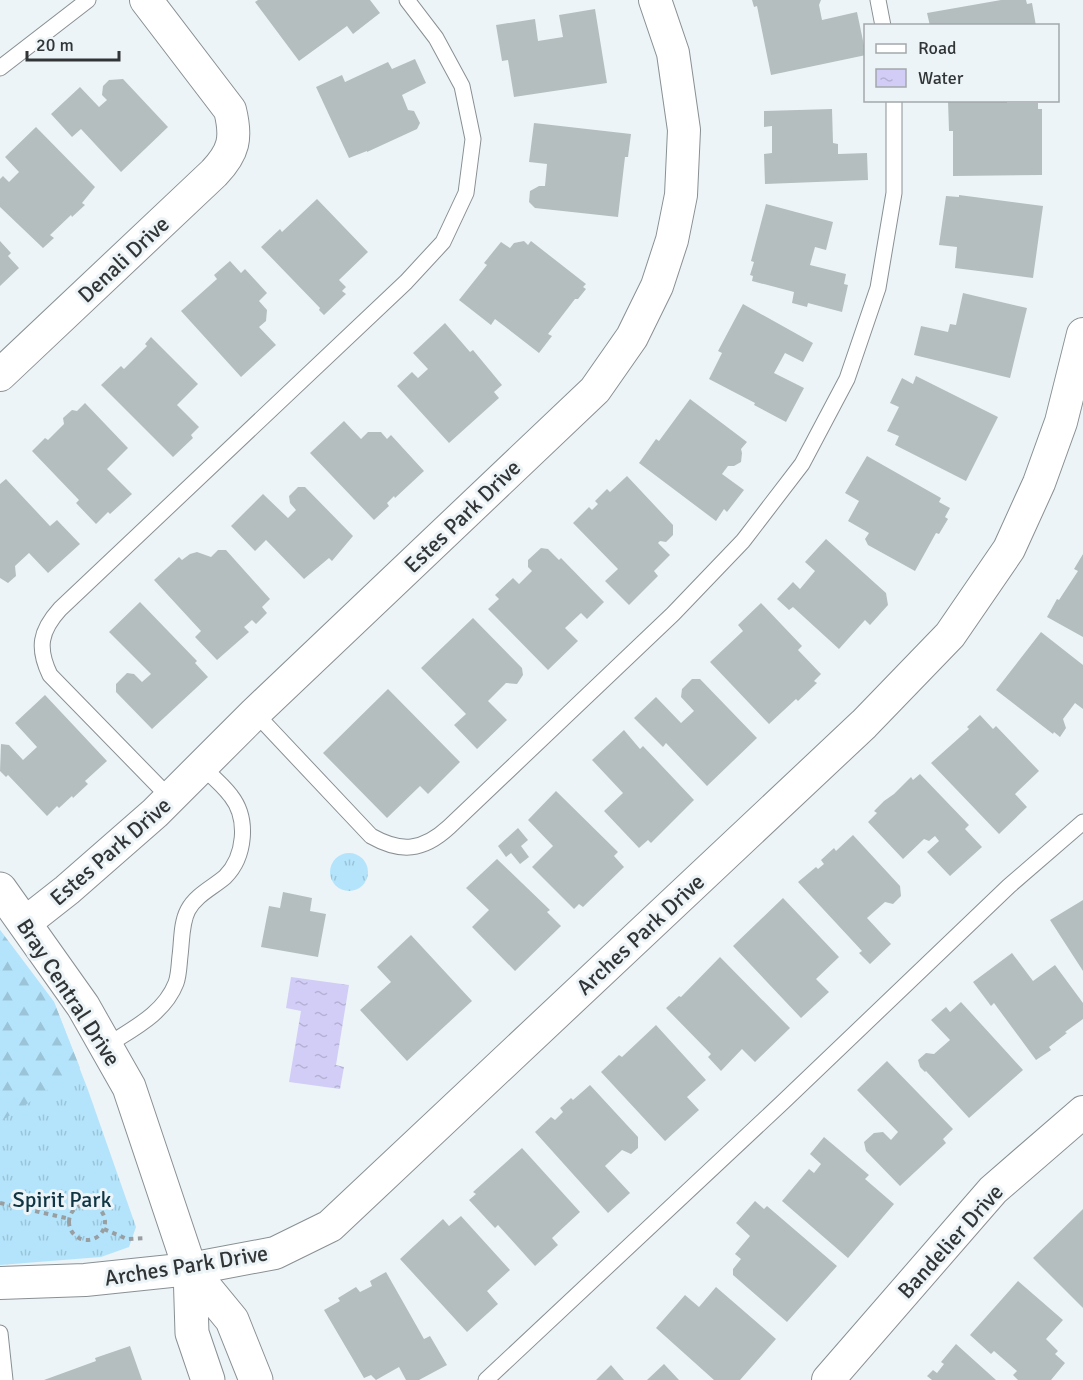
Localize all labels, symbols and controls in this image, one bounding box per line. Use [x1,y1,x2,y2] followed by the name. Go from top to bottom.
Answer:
[27,24,118,62] scale bar
[864,24,1059,102] legend
[36,34,74,56] text: 20 m
[918,37,957,59] text: Road
[918,67,964,89] text: Water
[72,210,175,308] street label: Denali Drive
[399,454,526,579] street label: Estes Park Drive
[44,792,176,911] street label: Estes Park Drive
[571,868,710,1001] street label: Arches Park Drive
[11,913,126,1071] street label: Bray Central Drive
[892,1179,1009,1304] street label: Bandelier Drive
[13,1186,112,1213] park label: Spirit Park
[102,1239,270,1292] street label: Arches Park Drive

